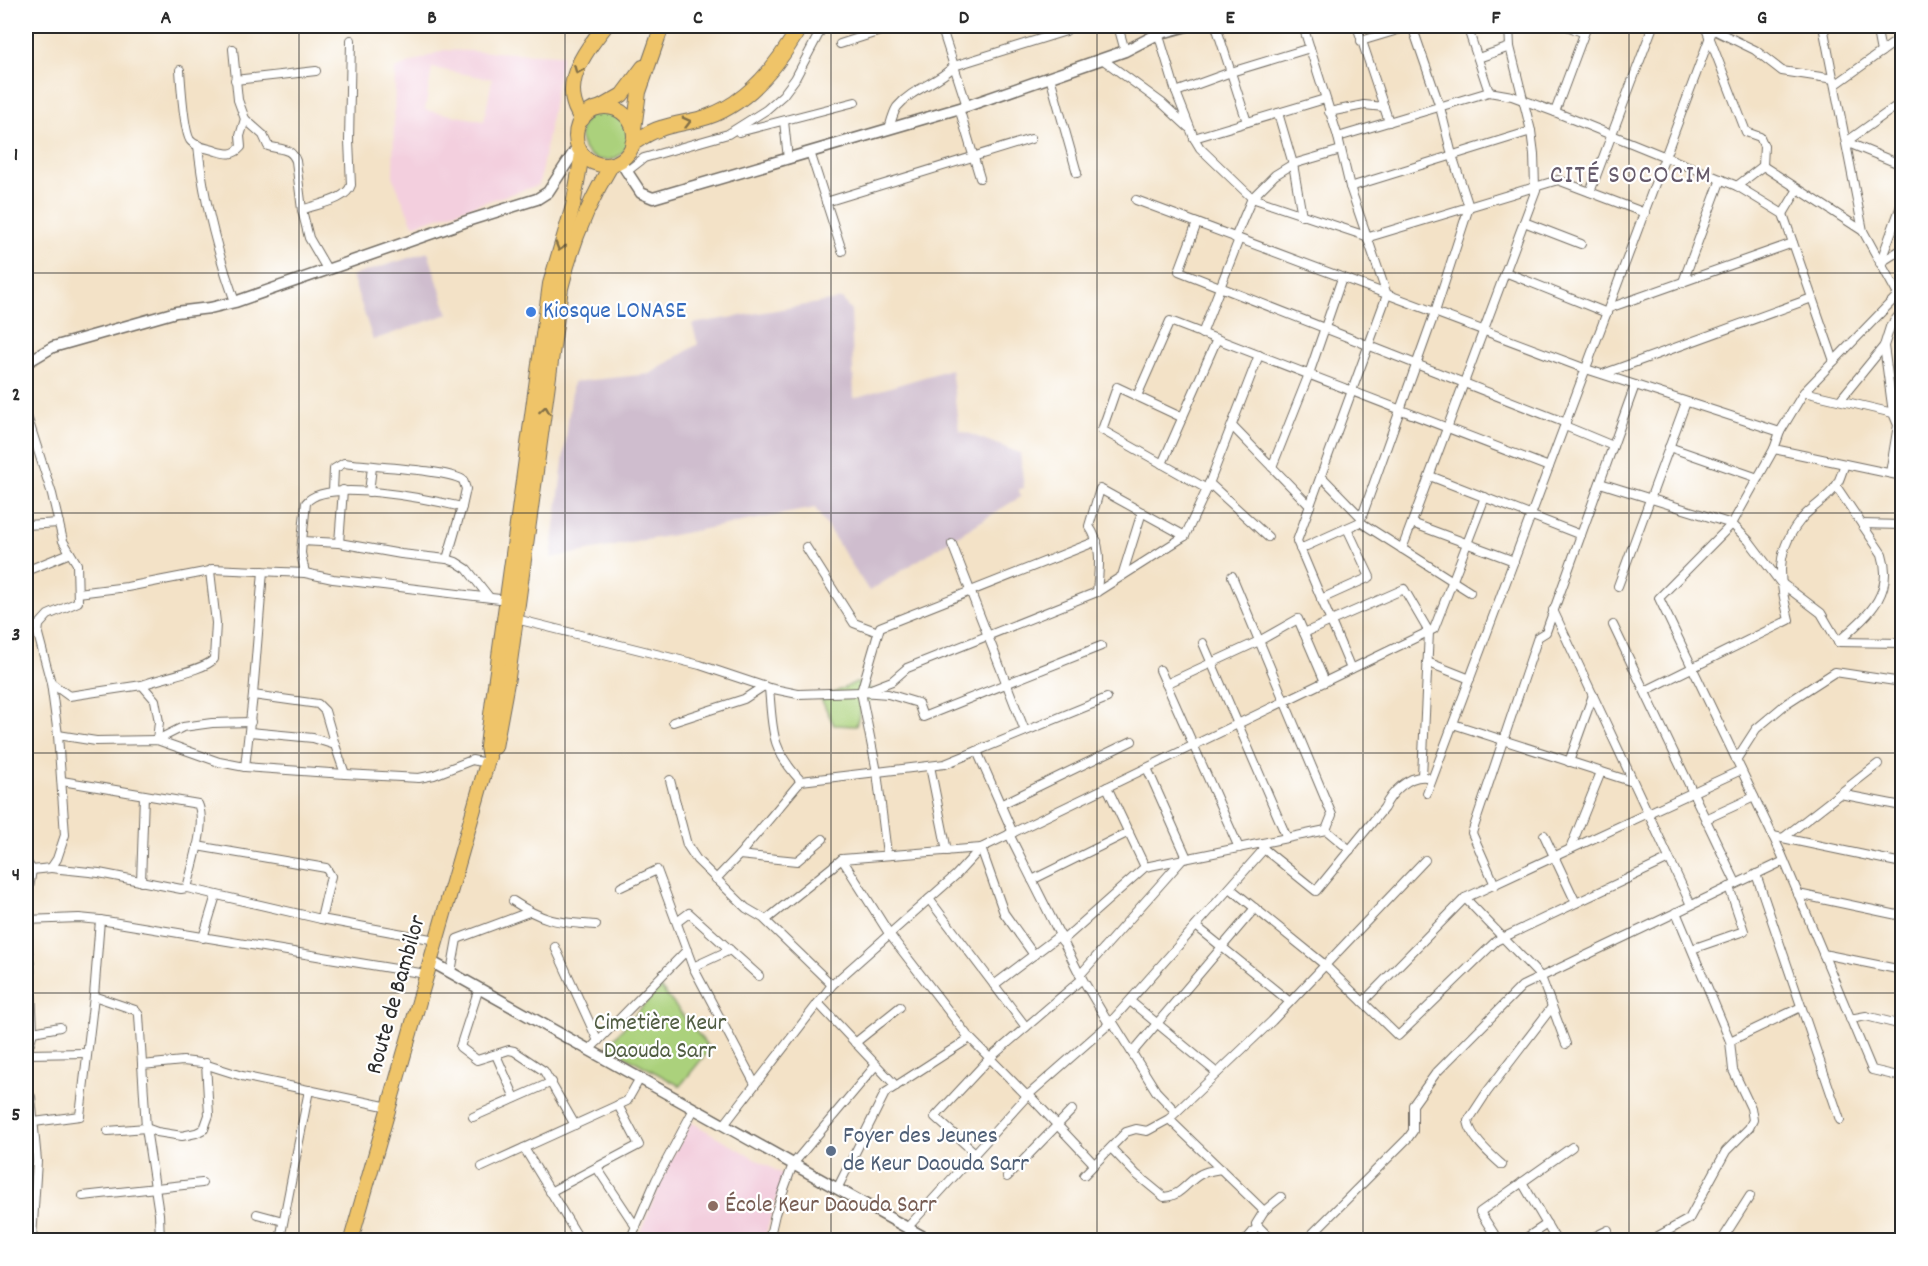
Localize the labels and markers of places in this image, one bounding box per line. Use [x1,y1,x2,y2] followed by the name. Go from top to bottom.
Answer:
[543,295,686,329] place label: Kiosque LONASE
[524,305,538,319] marker: Kiosque LONASE
[843,1120,1029,1182] place label: Foyer des Jeunes de Keur Daouda Sarr
[824,1144,838,1158] marker: Foyer des Jeunes de Keur Daouda Sarr
[725,1189,937,1223] place label: École Keur Daouda Sarr
[706,1199,720,1213] marker: École Keur Daouda Sarr

